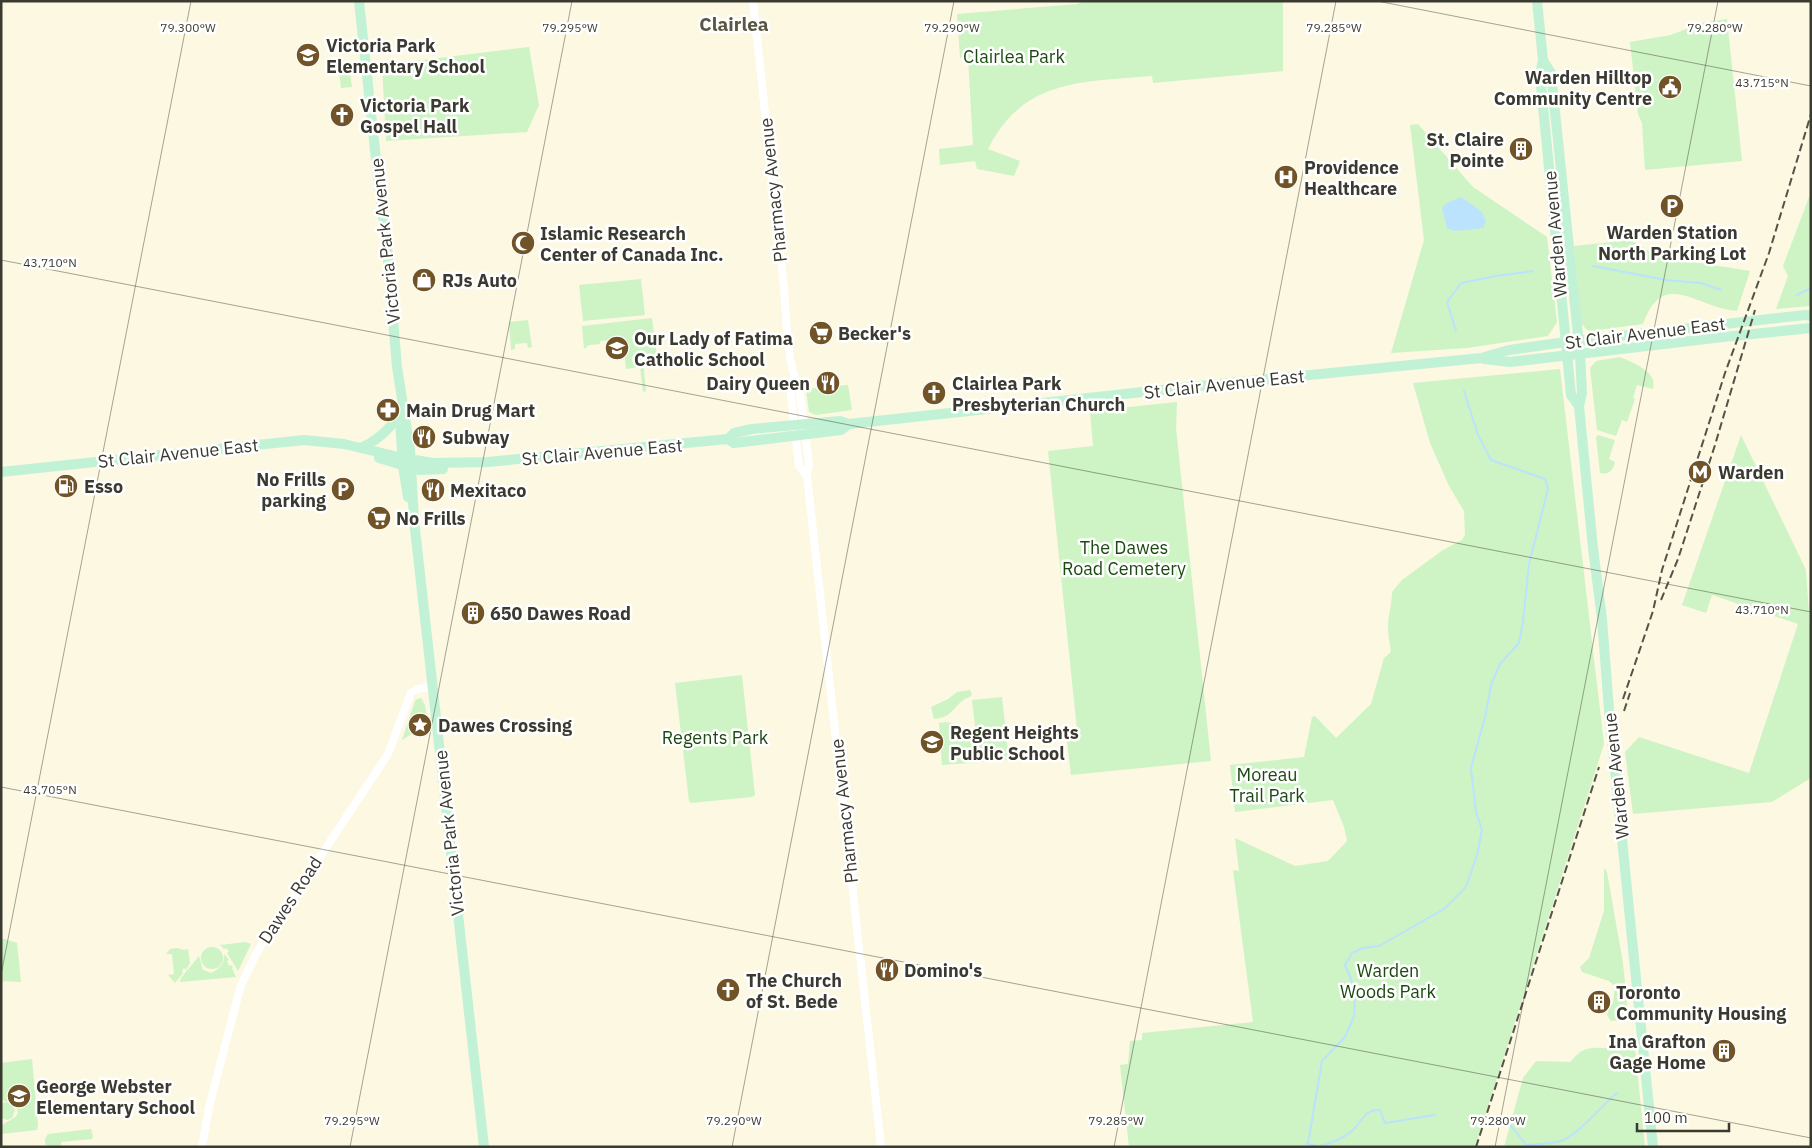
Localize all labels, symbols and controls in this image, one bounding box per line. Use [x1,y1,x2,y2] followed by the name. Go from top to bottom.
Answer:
[699,12,769,36] district label: Clairlea
[160,20,216,35] text: 79.300°W
[542,20,598,35] text: 79.295°W
[924,20,980,35] text: 79.290°W
[1306,20,1362,35] text: 79.285°W
[1687,20,1743,35] text: 79.280°W
[326,34,485,78] place label: Victoria Park Elementary School
[295,42,321,68] school or university icon: Victoria Park Elementary School
[963,45,1065,68] park label: Clairlea Park
[1494,66,1652,110] place label: Warden Hilltop Community Centre
[1657,74,1683,100] public building icon: Warden Hilltop Community Centre
[1735,75,1789,90] text: 43.715°N
[360,94,470,138] place label: Victoria Park Gospel Hall
[329,102,355,128] church icon: Victoria Park Gospel Hall
[754,117,792,263] street label: Pharmacy Avenue
[1426,128,1504,172] place label: St. Claire Pointe
[1508,136,1534,162] building icon: St. Claire Pointe
[1304,156,1399,200] place label: Providence Healthcare
[365,157,405,325] street label: Victoria Park Avenue
[1273,164,1299,190] hospital icon: Providence Healthcare
[1538,170,1572,298] street label: Warden Avenue
[1659,193,1685,219] parking icon: Warden Station North Parking Lot
[1598,221,1746,265] place label: Warden Station North Parking Lot
[540,222,724,266] place label: Islamic Research Center of Canada Inc.
[510,230,536,256] mosque icon: Islamic Research Center of Canada Inc.
[23,255,77,270] text: 43.710°N
[411,267,437,293] shop icon: RJs Auto
[442,269,517,292] place label: RJs Auto
[1563,312,1727,354] street label: St Clair Avenue East
[808,320,834,346] supermarket icon: Becker's
[838,322,911,345] place label: Becker's
[634,327,793,371] place label: Our Lady of Fatima Catholic School
[604,335,630,361] school or university icon: Our Lady of Fatima Catholic School
[1142,364,1306,404] street label: St Clair Avenue East
[815,370,841,396] restaurant icon: Dairy Queen
[706,372,810,395] place label: Dairy Queen
[952,372,1125,416] place label: Clairlea Park Presbyterian Church
[921,380,947,406] church icon: Clairlea Park Presbyterian Church
[375,397,401,423] pharmacy icon: Main Drug Mart
[406,399,535,422] place label: Main Drug Mart
[411,424,437,450] restaurant icon: Subway
[442,426,510,449] place label: Subway
[96,433,260,473] street label: St Clair Avenue East
[521,434,683,470] street label: St Clair Avenue East
[1687,459,1713,485] metro station icon: Warden
[1718,461,1784,484] place label: Warden
[256,468,326,512] place label: No Frills parking
[53,473,79,499] fuel station icon: Esso
[84,475,123,498] place label: Esso
[330,476,356,502] parking icon: No Frills parking
[420,477,446,503] restaurant icon: Mexitaco
[450,479,526,502] place label: Mexitaco
[366,505,392,531] supermarket icon: No Frills
[396,507,466,530] place label: No Frills
[1062,536,1186,580] park label: The Dawes Road Cemetery
[460,600,486,626] building icon: 650 Dawes Road
[490,602,631,625] place label: 650 Dawes Road
[1735,602,1789,617] text: 43.710°N
[407,712,433,738] place icon: Dawes Crossing
[1598,712,1634,840] street label: Warden Avenue
[438,714,572,737] place label: Dawes Crossing
[950,721,1079,765] place label: Regent Heights Public School
[662,726,769,749] park label: Regents Park
[919,729,945,755] school or university icon: Regent Heights Public School
[825,738,863,884] street label: Pharmacy Avenue
[429,749,469,917] street label: Victoria Park Avenue
[1229,763,1305,807] park label: Moreau Trail Park
[23,782,77,797] text: 43.705°N
[253,852,327,948] street label: Dawes Road
[874,957,900,983] restaurant icon: Domino's
[904,959,982,982] place label: Domino's
[1340,959,1436,1003] park label: Warden Woods Park
[746,969,842,1013] place label: The Church of St. Bede
[715,977,741,1003] church icon: The Church of St. Bede
[1616,981,1786,1025] place label: Toronto Community Housing
[1586,989,1612,1015] building icon: Toronto Community Housing
[1609,1030,1706,1074] place label: Ina Grafton Gage Home
[1711,1038,1737,1064] building icon: Ina Grafton Gage Home
[36,1075,195,1119] place label: George Webster Elementary School
[6,1083,32,1109] school or university icon: George Webster Elementary School
[1637,1100,1730,1132] scale bar
[1644,1108,1688,1127] text: 100 m
[324,1113,380,1128] text: 79.295°W
[706,1113,762,1128] text: 79.290°W
[1088,1113,1144,1128] text: 79.285°W
[1470,1113,1526,1128] text: 79.280°W

